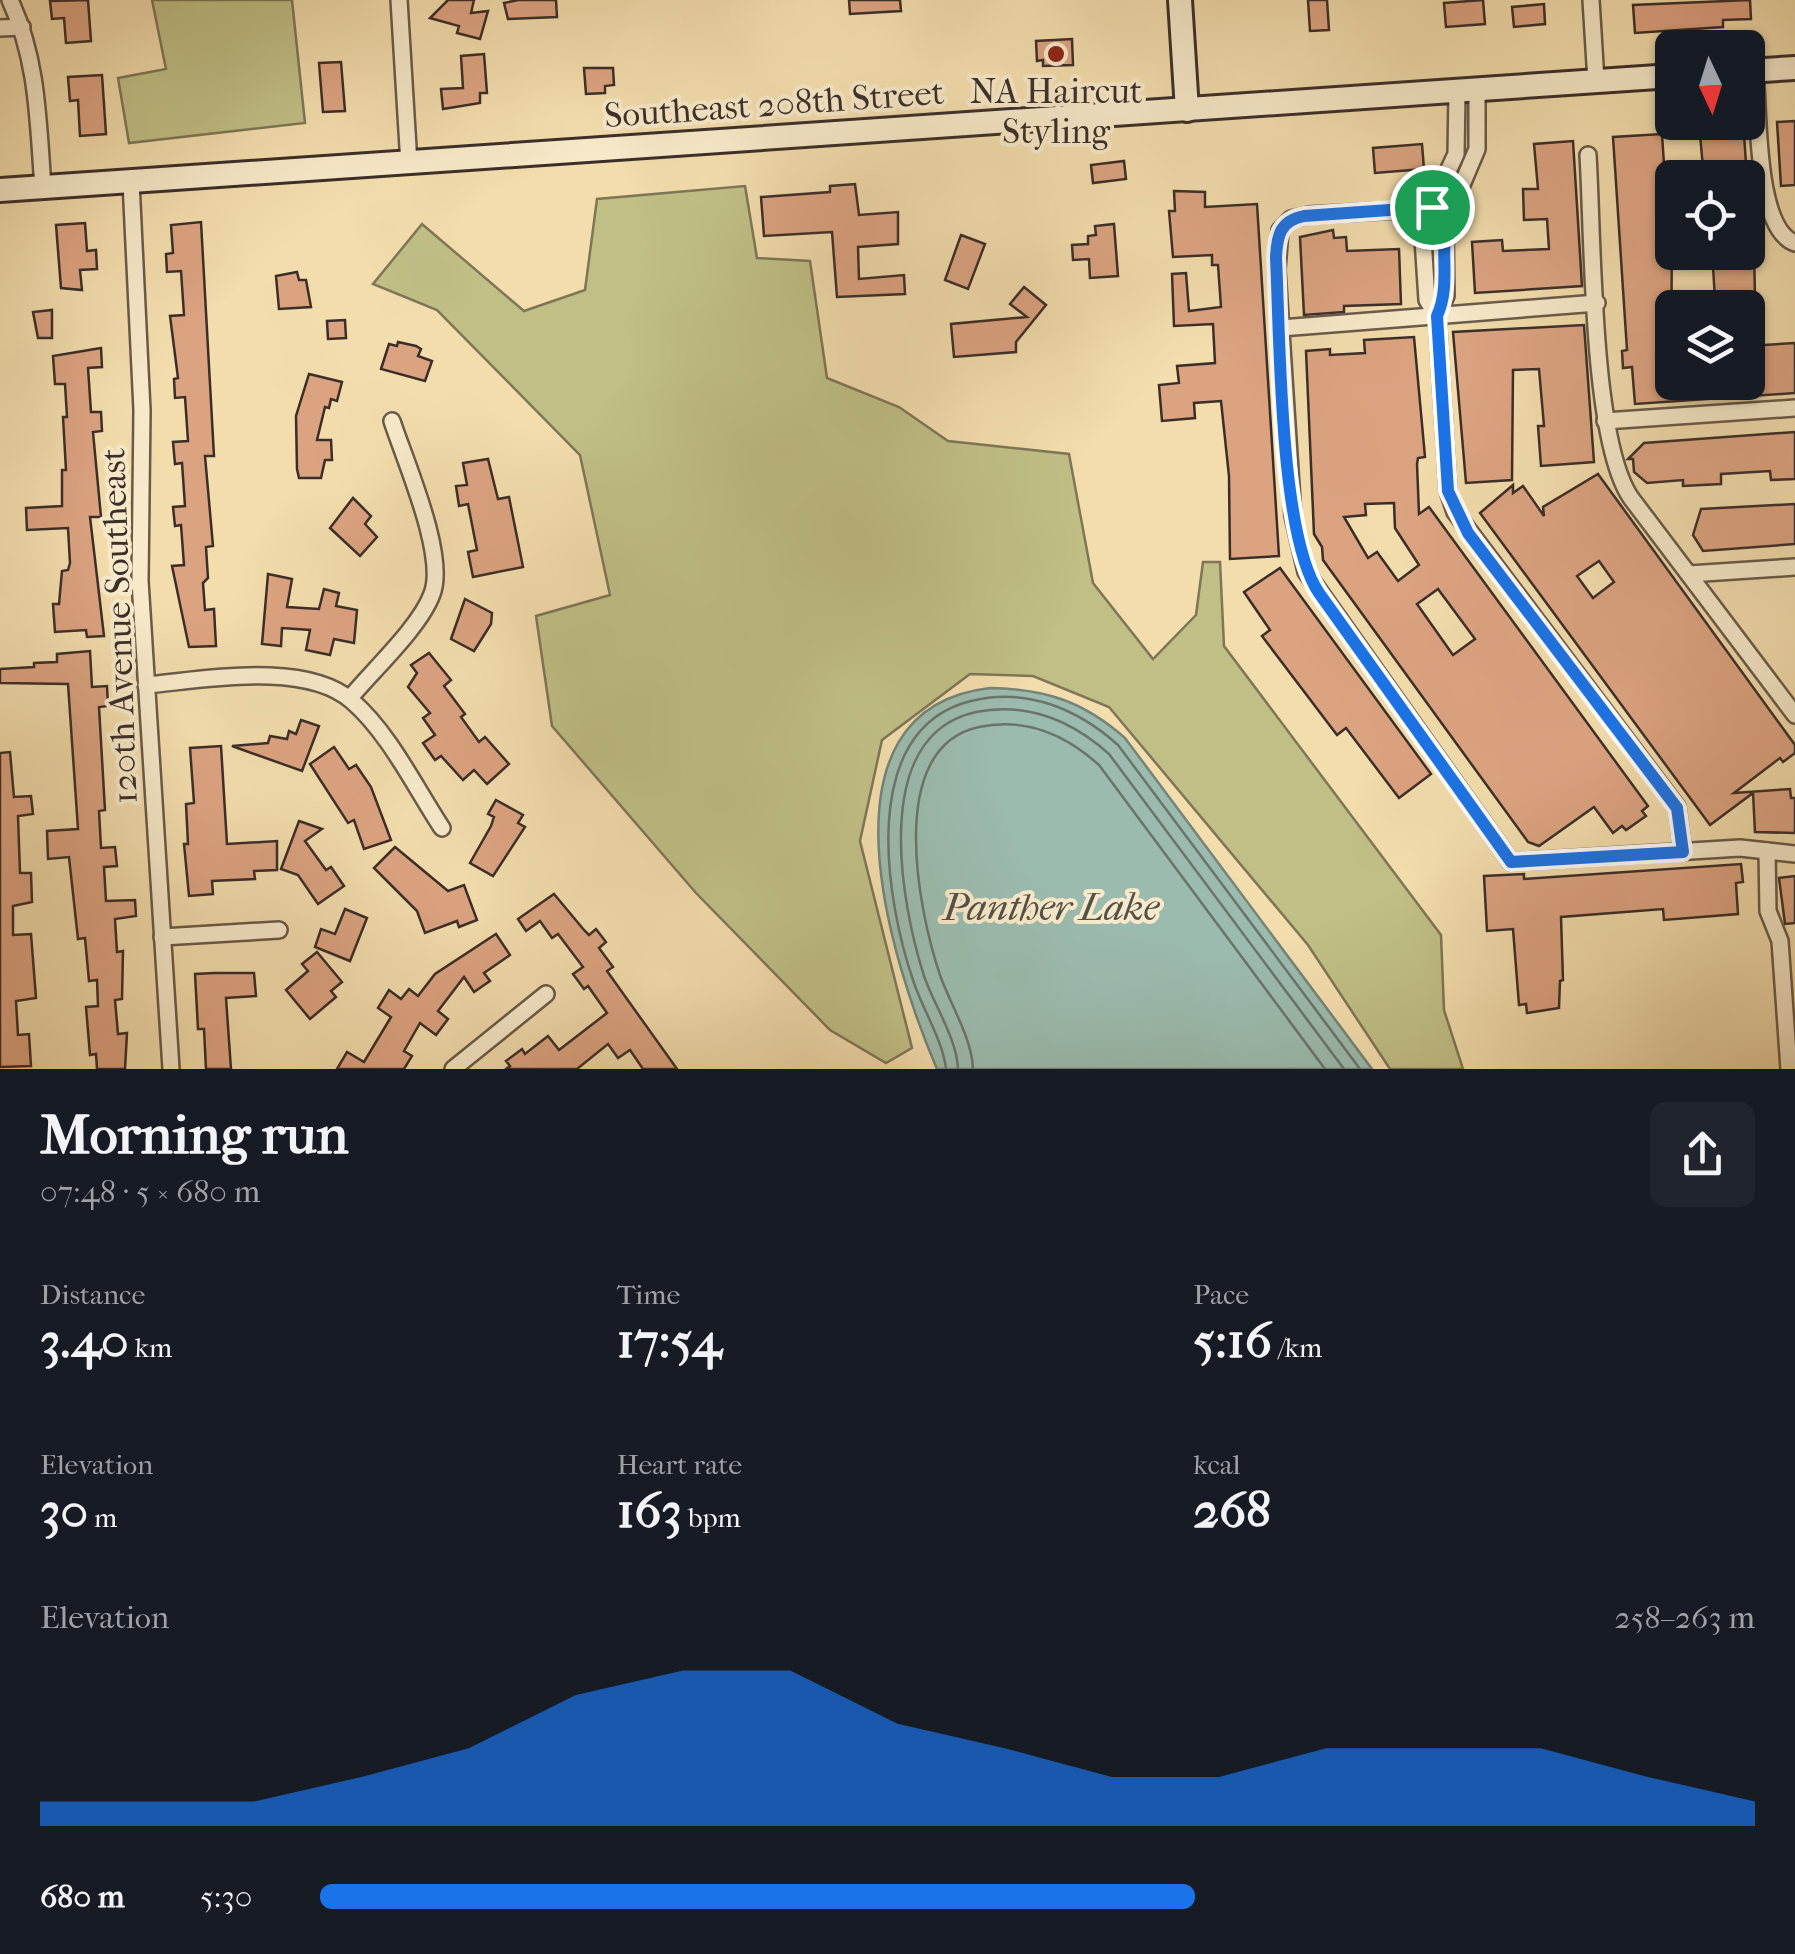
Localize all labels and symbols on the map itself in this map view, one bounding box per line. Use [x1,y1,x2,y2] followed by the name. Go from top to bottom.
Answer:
[1655,30,1765,140] north arrow
[1045,43,1067,65] marker: NA Haircut Styling
[970,71,1143,152] place label: NA Haircut Styling
[603,72,946,136] street label: Southeast 208th Street
[1390,165,1475,250] pin
[92,447,146,805] street label: 120th Avenue Southeast
[941,885,1161,930] water label: Panther Lake

